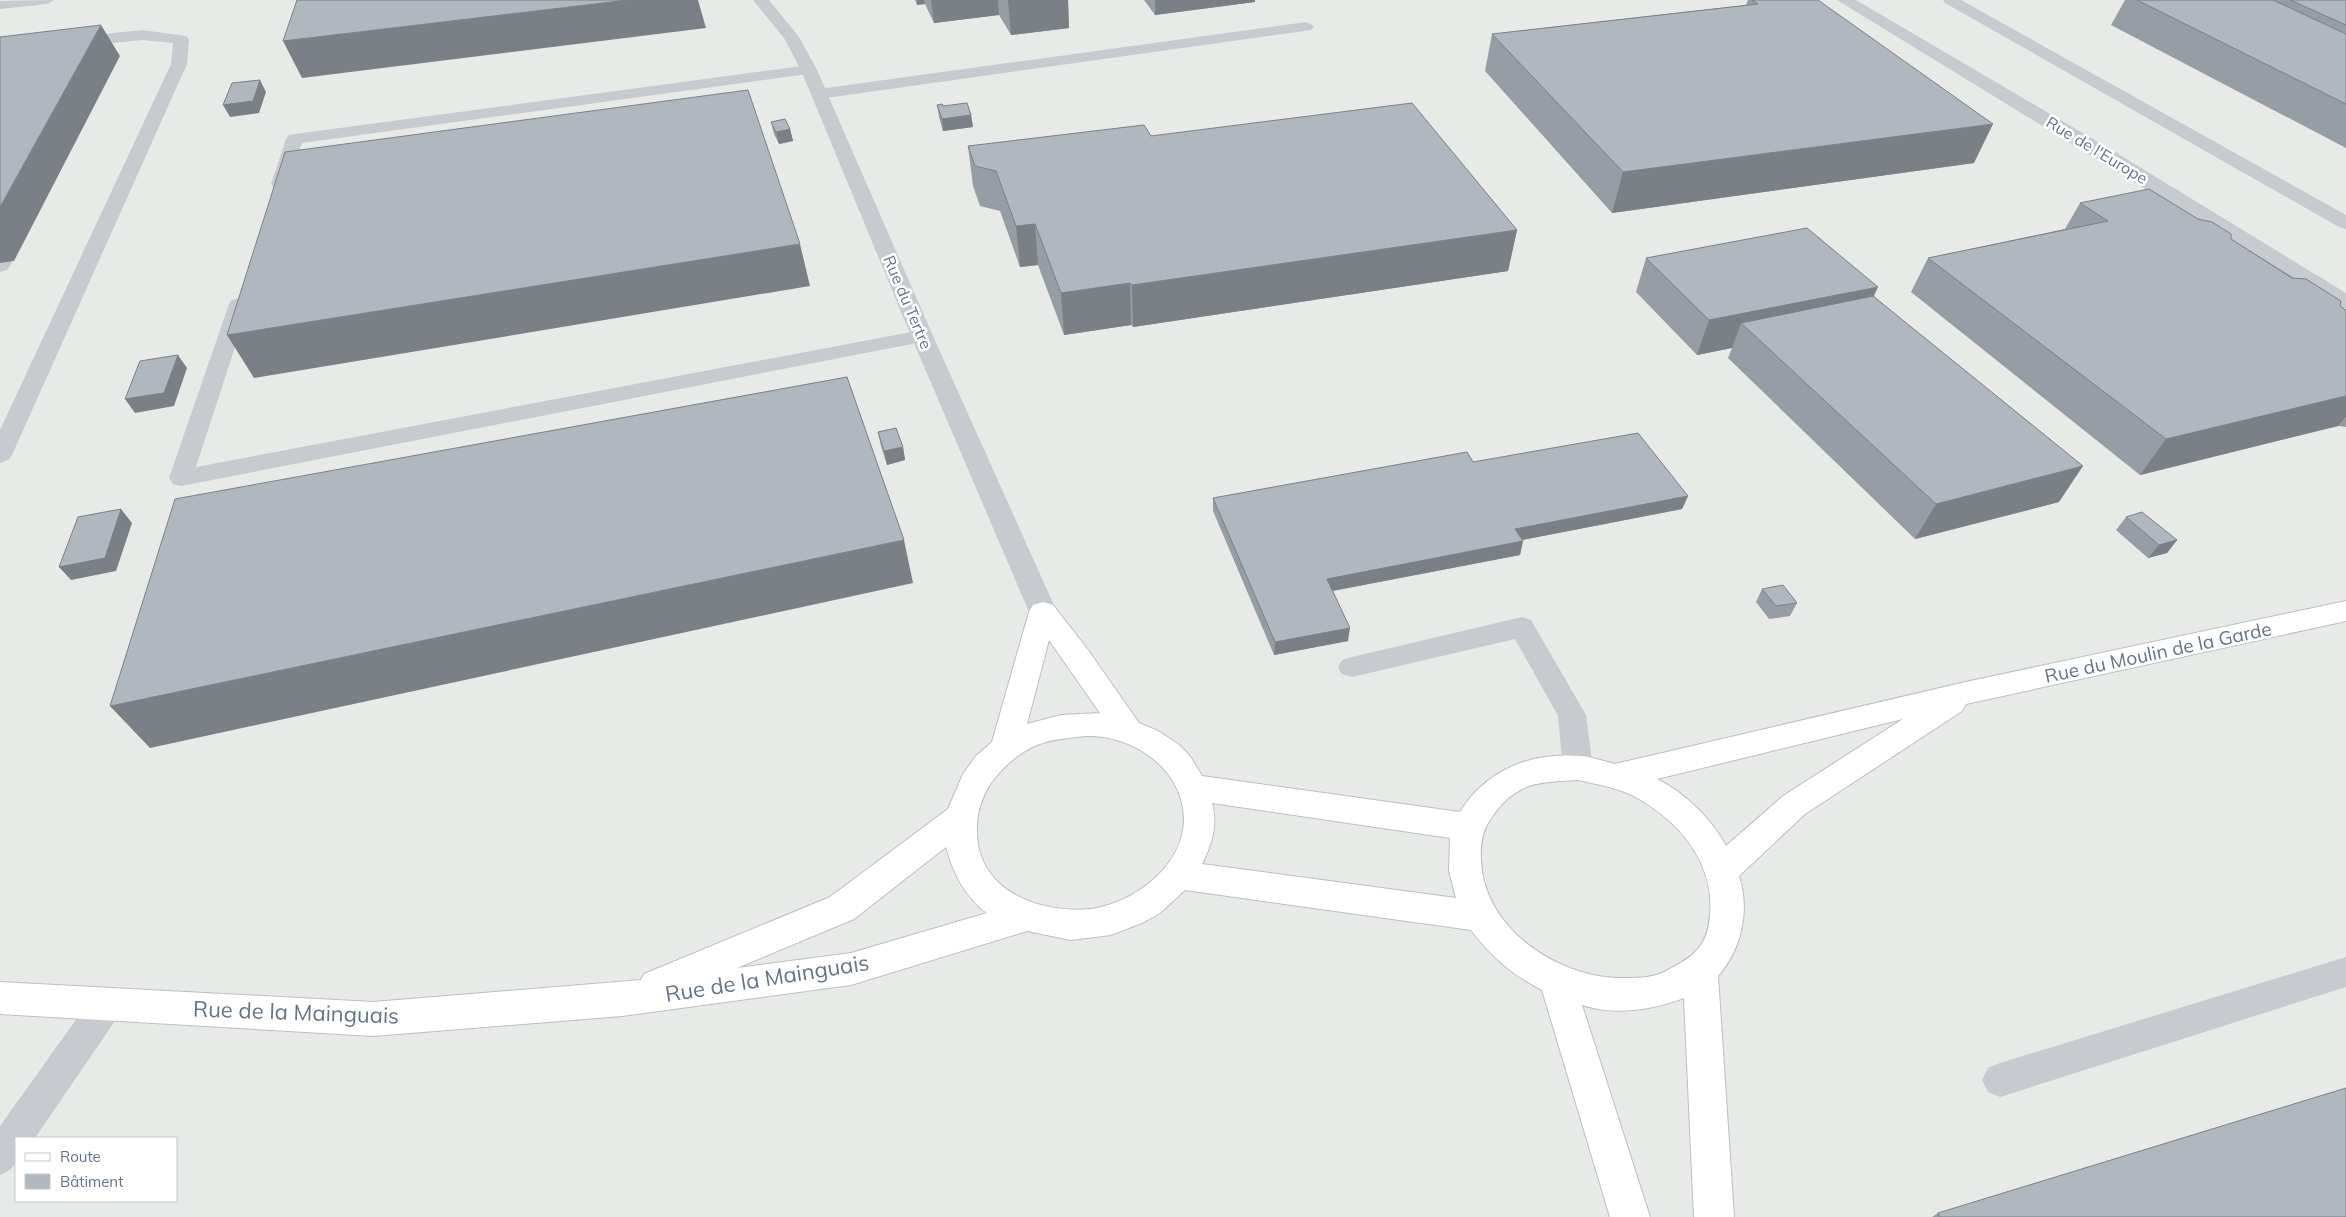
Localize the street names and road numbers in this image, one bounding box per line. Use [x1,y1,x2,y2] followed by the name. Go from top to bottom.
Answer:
[2043,112,2151,188] street label: Rue de l'Europe
[879,252,937,352] street label: Rue du Tertre
[2042,616,2274,688] street label: Rue du Moulin de la Garde
[663,948,871,1008] street label: Rue de la Mainguais
[192,994,400,1030] street label: Rue de la Mainguais

